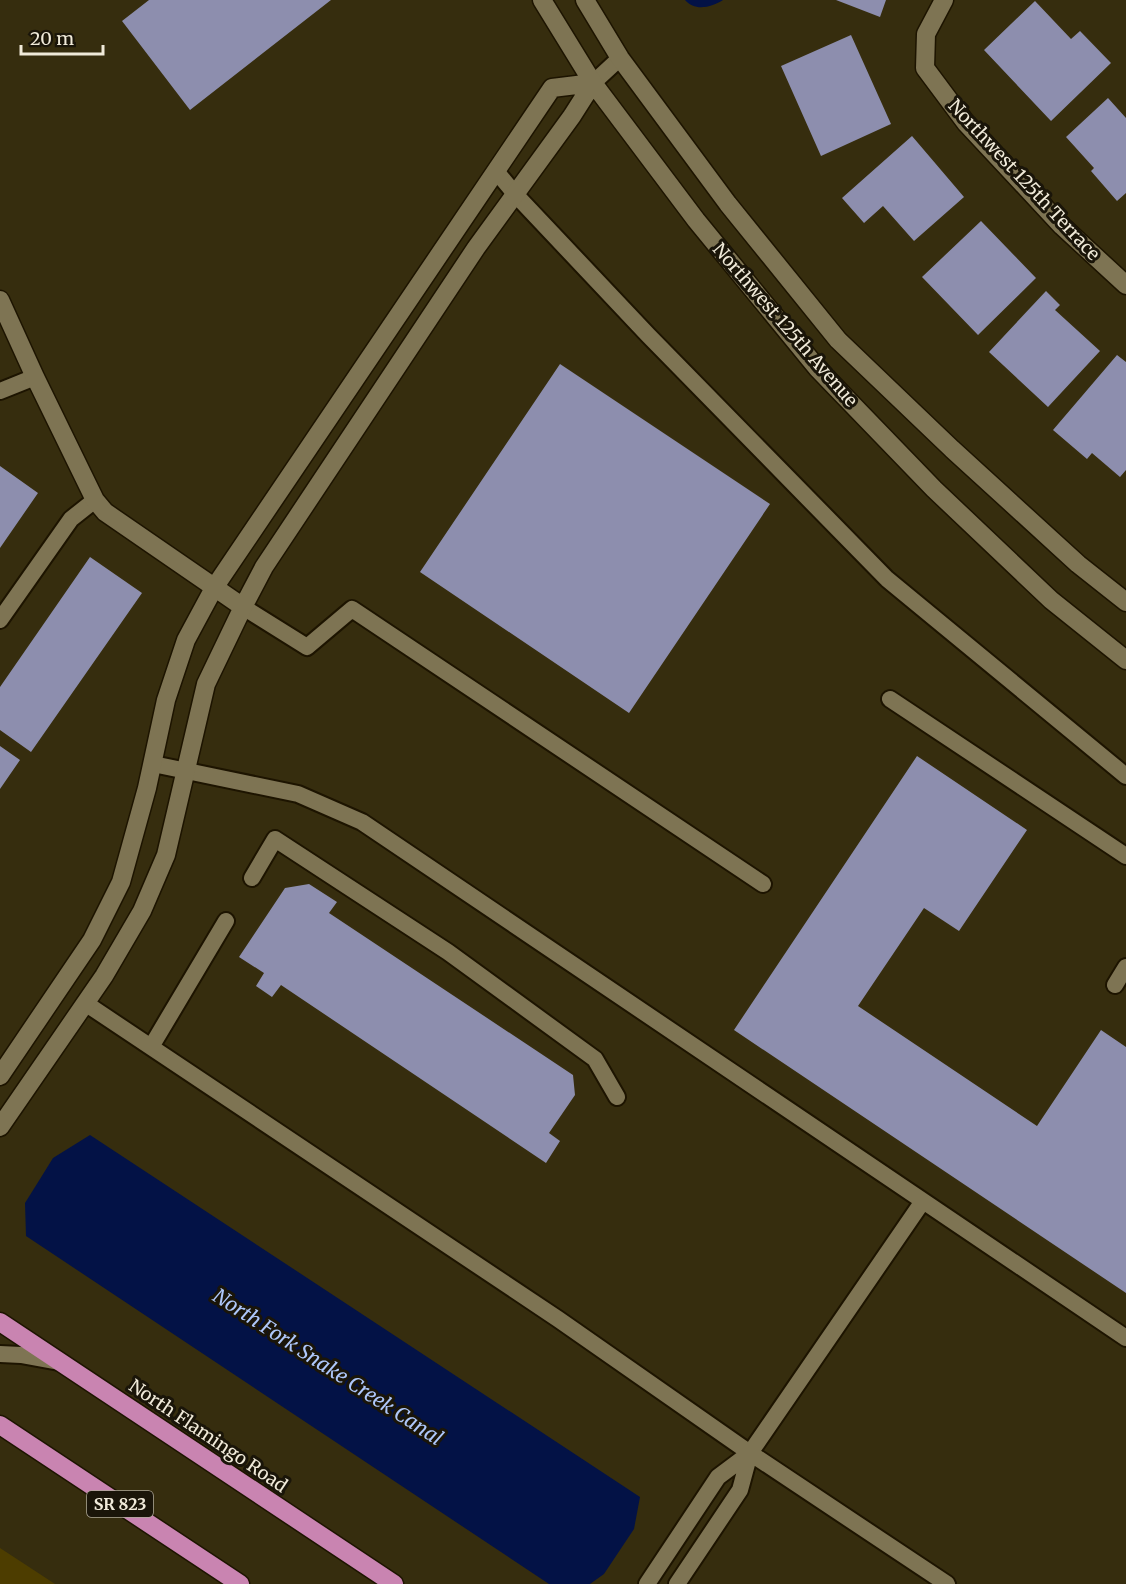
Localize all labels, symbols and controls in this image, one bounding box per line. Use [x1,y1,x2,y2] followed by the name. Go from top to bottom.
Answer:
[21,18,104,56] scale bar
[30,27,74,50] text: 20 m
[944,94,1105,265] street label: Northwest 125th Terrace
[708,238,863,411] street label: Northwest 125th Avenue
[209,1283,448,1450] water label: North Fork Snake Creek Canal
[125,1374,292,1497] street label: North Flamingo Road
[87,1491,153,1517] road number: SR 823

